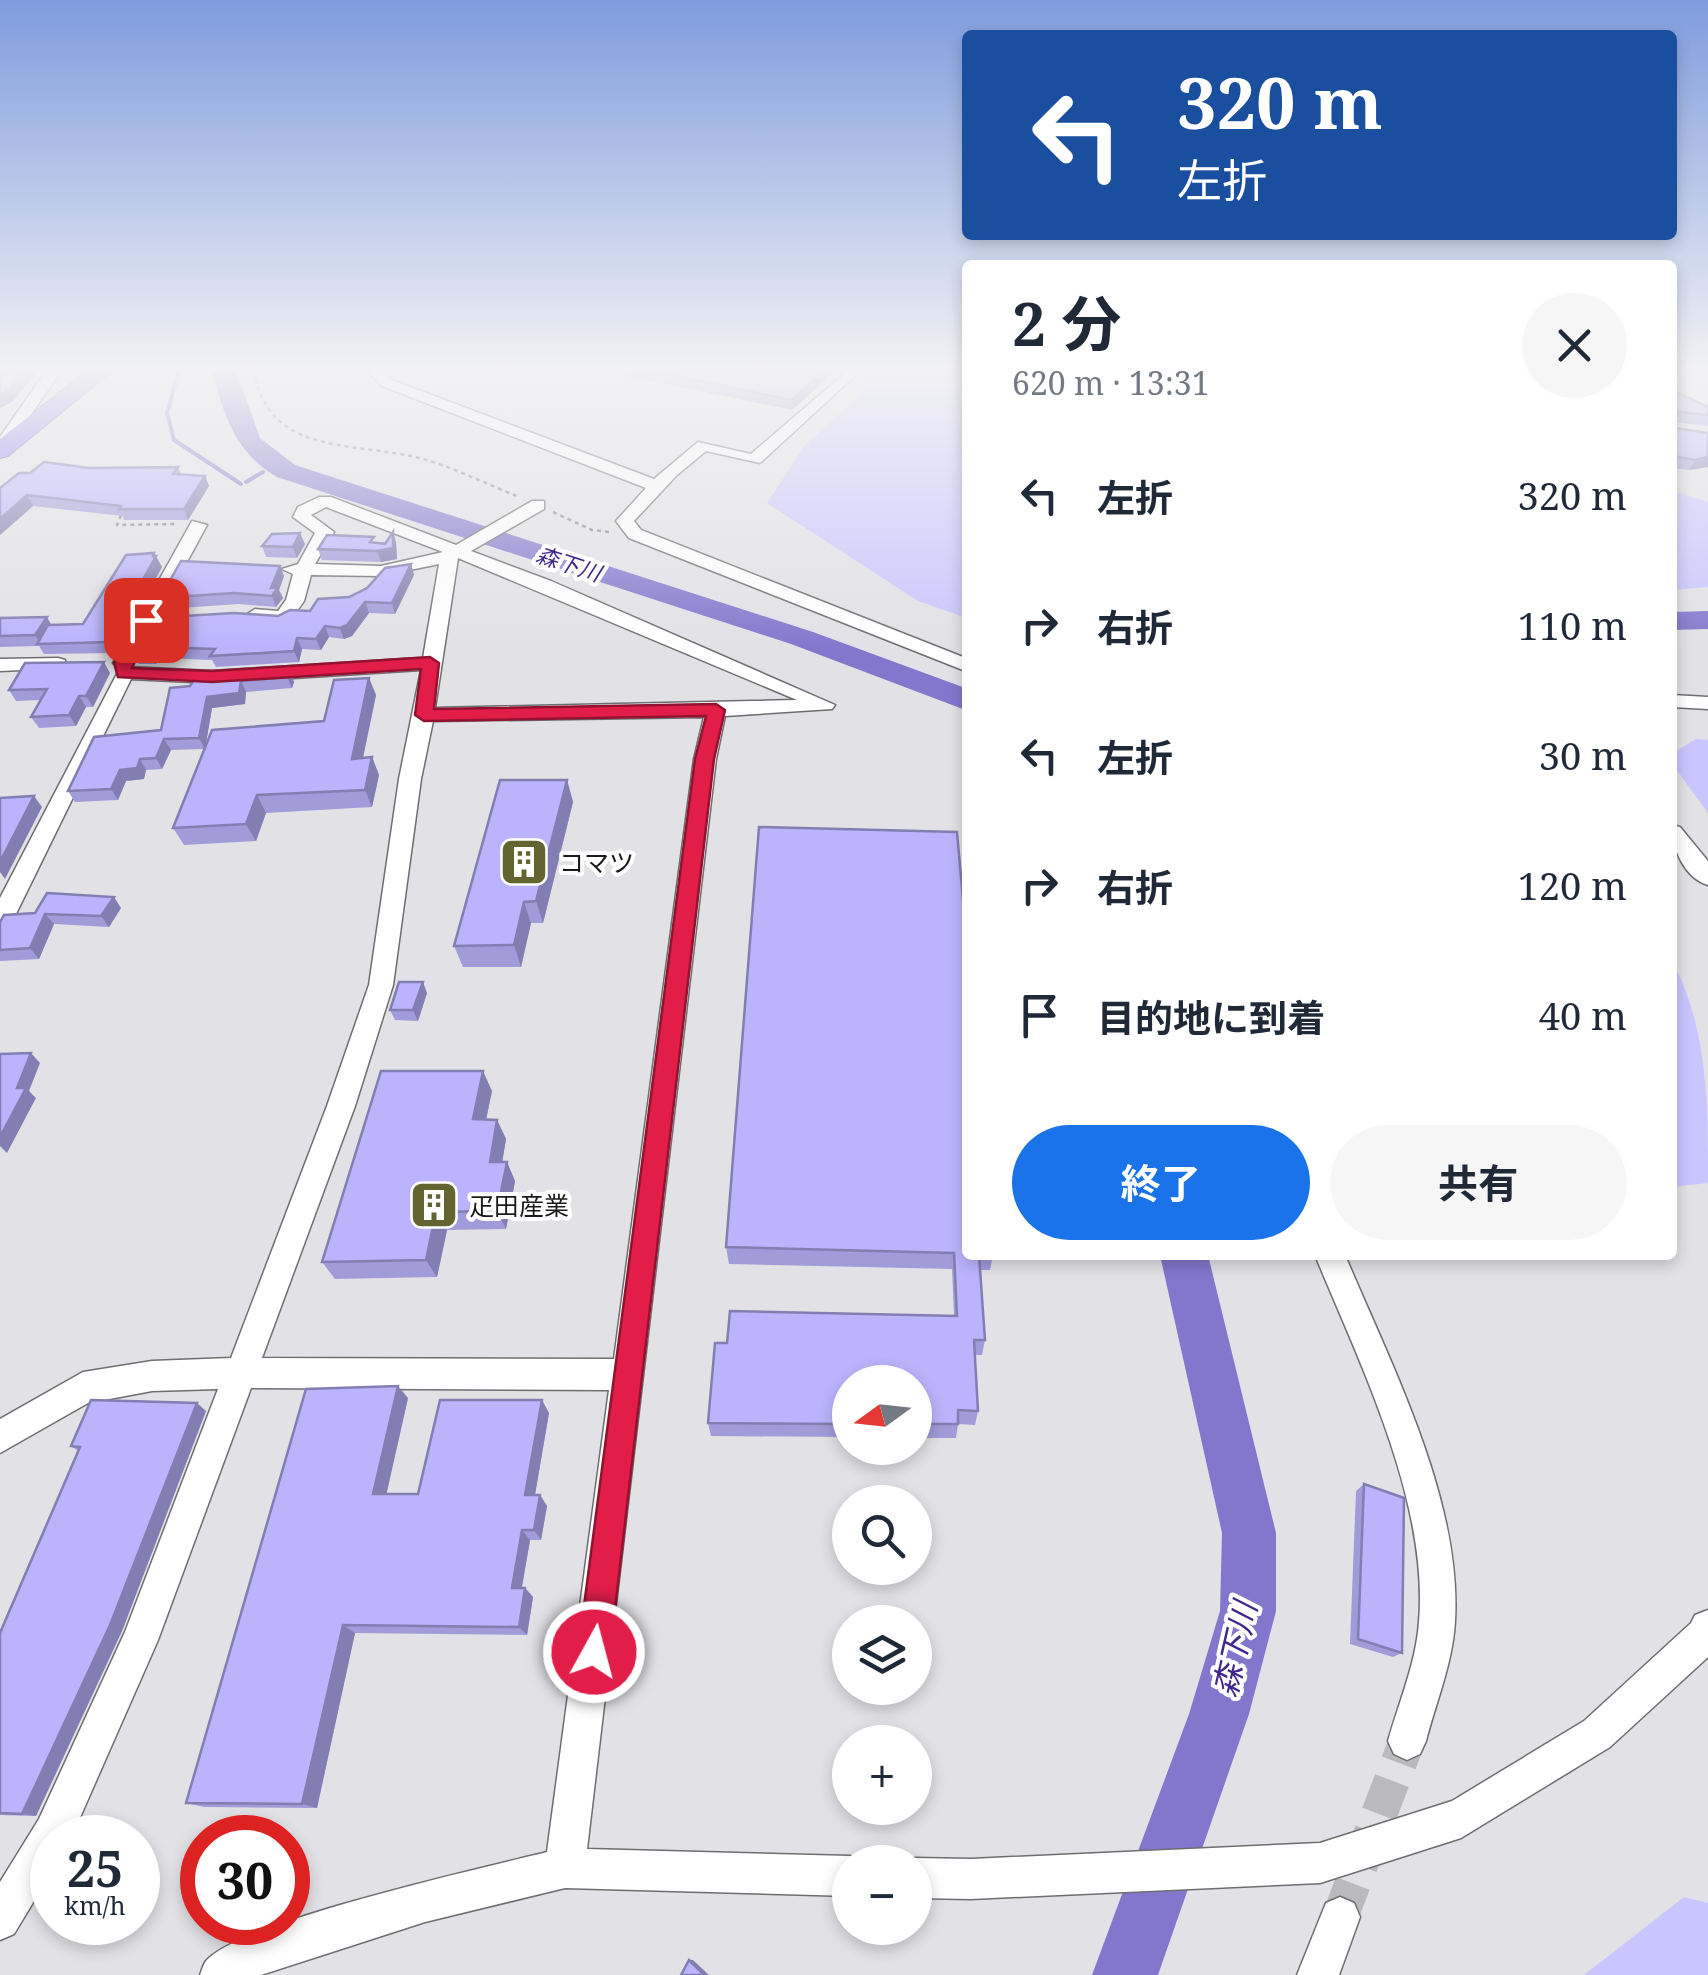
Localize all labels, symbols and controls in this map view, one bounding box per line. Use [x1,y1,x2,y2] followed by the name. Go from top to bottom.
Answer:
[1177,54,1383,150] text: 320 m
[1012,70,1142,200] icon: left
[1177,149,1267,210] text: 左折
[1012,282,1122,364] text: 2 分
[1522,293,1627,398] button: close
[1012,361,1210,404] text: 620 m · 13:31
[1012,468,1067,523] icon: left
[1517,469,1627,521] text: 320 m
[1097,471,1173,523] text: 左折
[533,539,607,588] water label: 森下川
[104,578,189,663] pin
[119,593,174,648] icon: arrive
[1012,598,1067,653] icon: right
[1517,599,1627,651] text: 110 m
[1097,601,1173,653] text: 右折
[1012,728,1067,783] icon: left
[1539,729,1627,781] text: 30 m
[1097,731,1173,783] text: 左折
[498,836,550,888] building icon: コマツ
[559,845,634,879] place label: コマツ
[1012,858,1067,913] icon: right
[1517,859,1627,911] text: 120 m
[1097,861,1173,913] text: 右折
[1012,988,1067,1043] icon: arrive
[1539,989,1627,1041] text: 40 m
[1097,991,1325,1043] text: 目的地に到着
[1012,1125,1310,1240] button: 終了
[1330,1125,1627,1240] button: 共有
[408,1179,460,1231] building icon: 疋田産業
[469,1188,569,1222] place label: 疋田産業
[832,1365,932,1465] north arrow
[832,1365,932,1945] map controls
[832,1485,932,1585] button: search
[1202,1594,1266,1701] water label: 森下川
[542,1600,646,1704] position arrow
[832,1605,932,1705] button: layers
[832,1725,932,1825] button: +
[180,1815,310,1945] speed limit sign: 30
[67,1834,123,1902] text: 25
[832,1845,932,1945] button: −
[64,1888,126,1922] text: km/h

